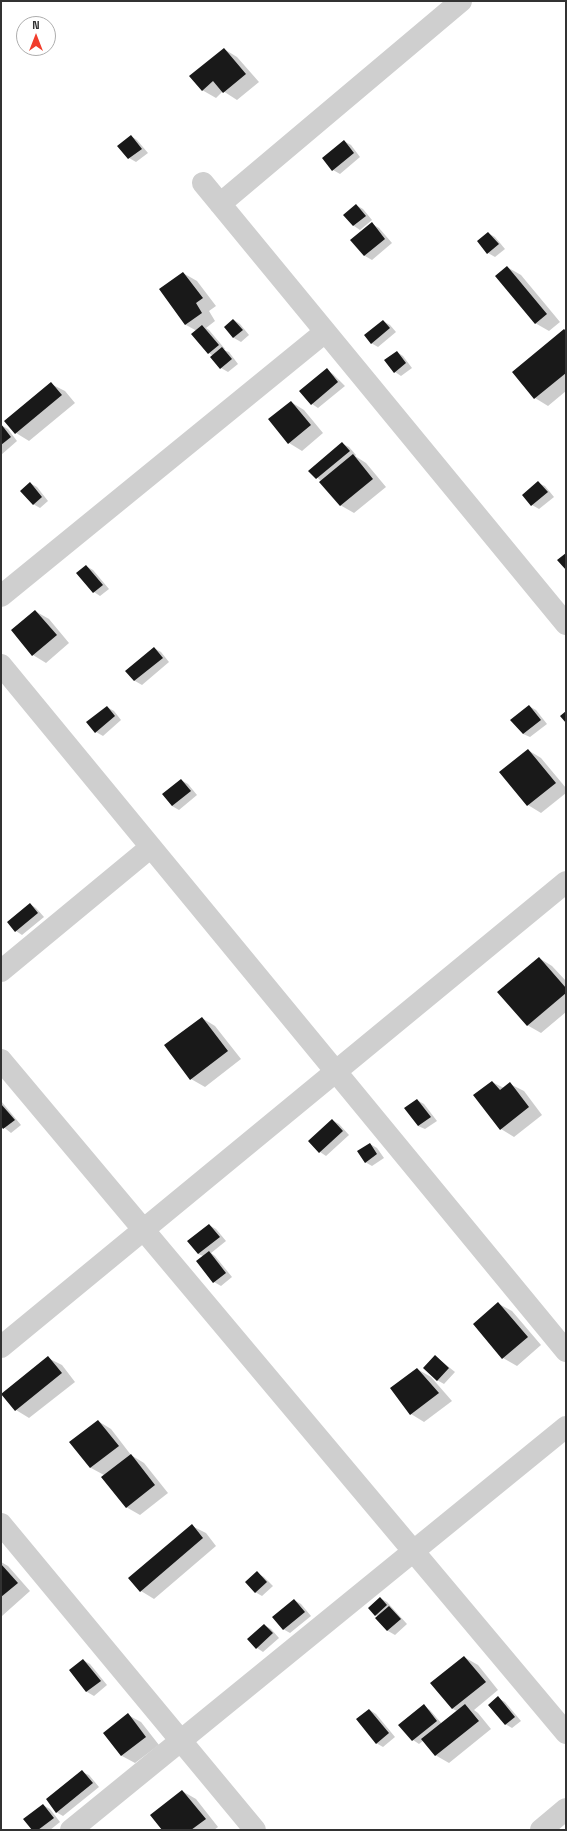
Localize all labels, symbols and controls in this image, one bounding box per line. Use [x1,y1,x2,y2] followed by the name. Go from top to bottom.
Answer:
[16,16,56,56] north arrow
[32,18,40,32] text: N

